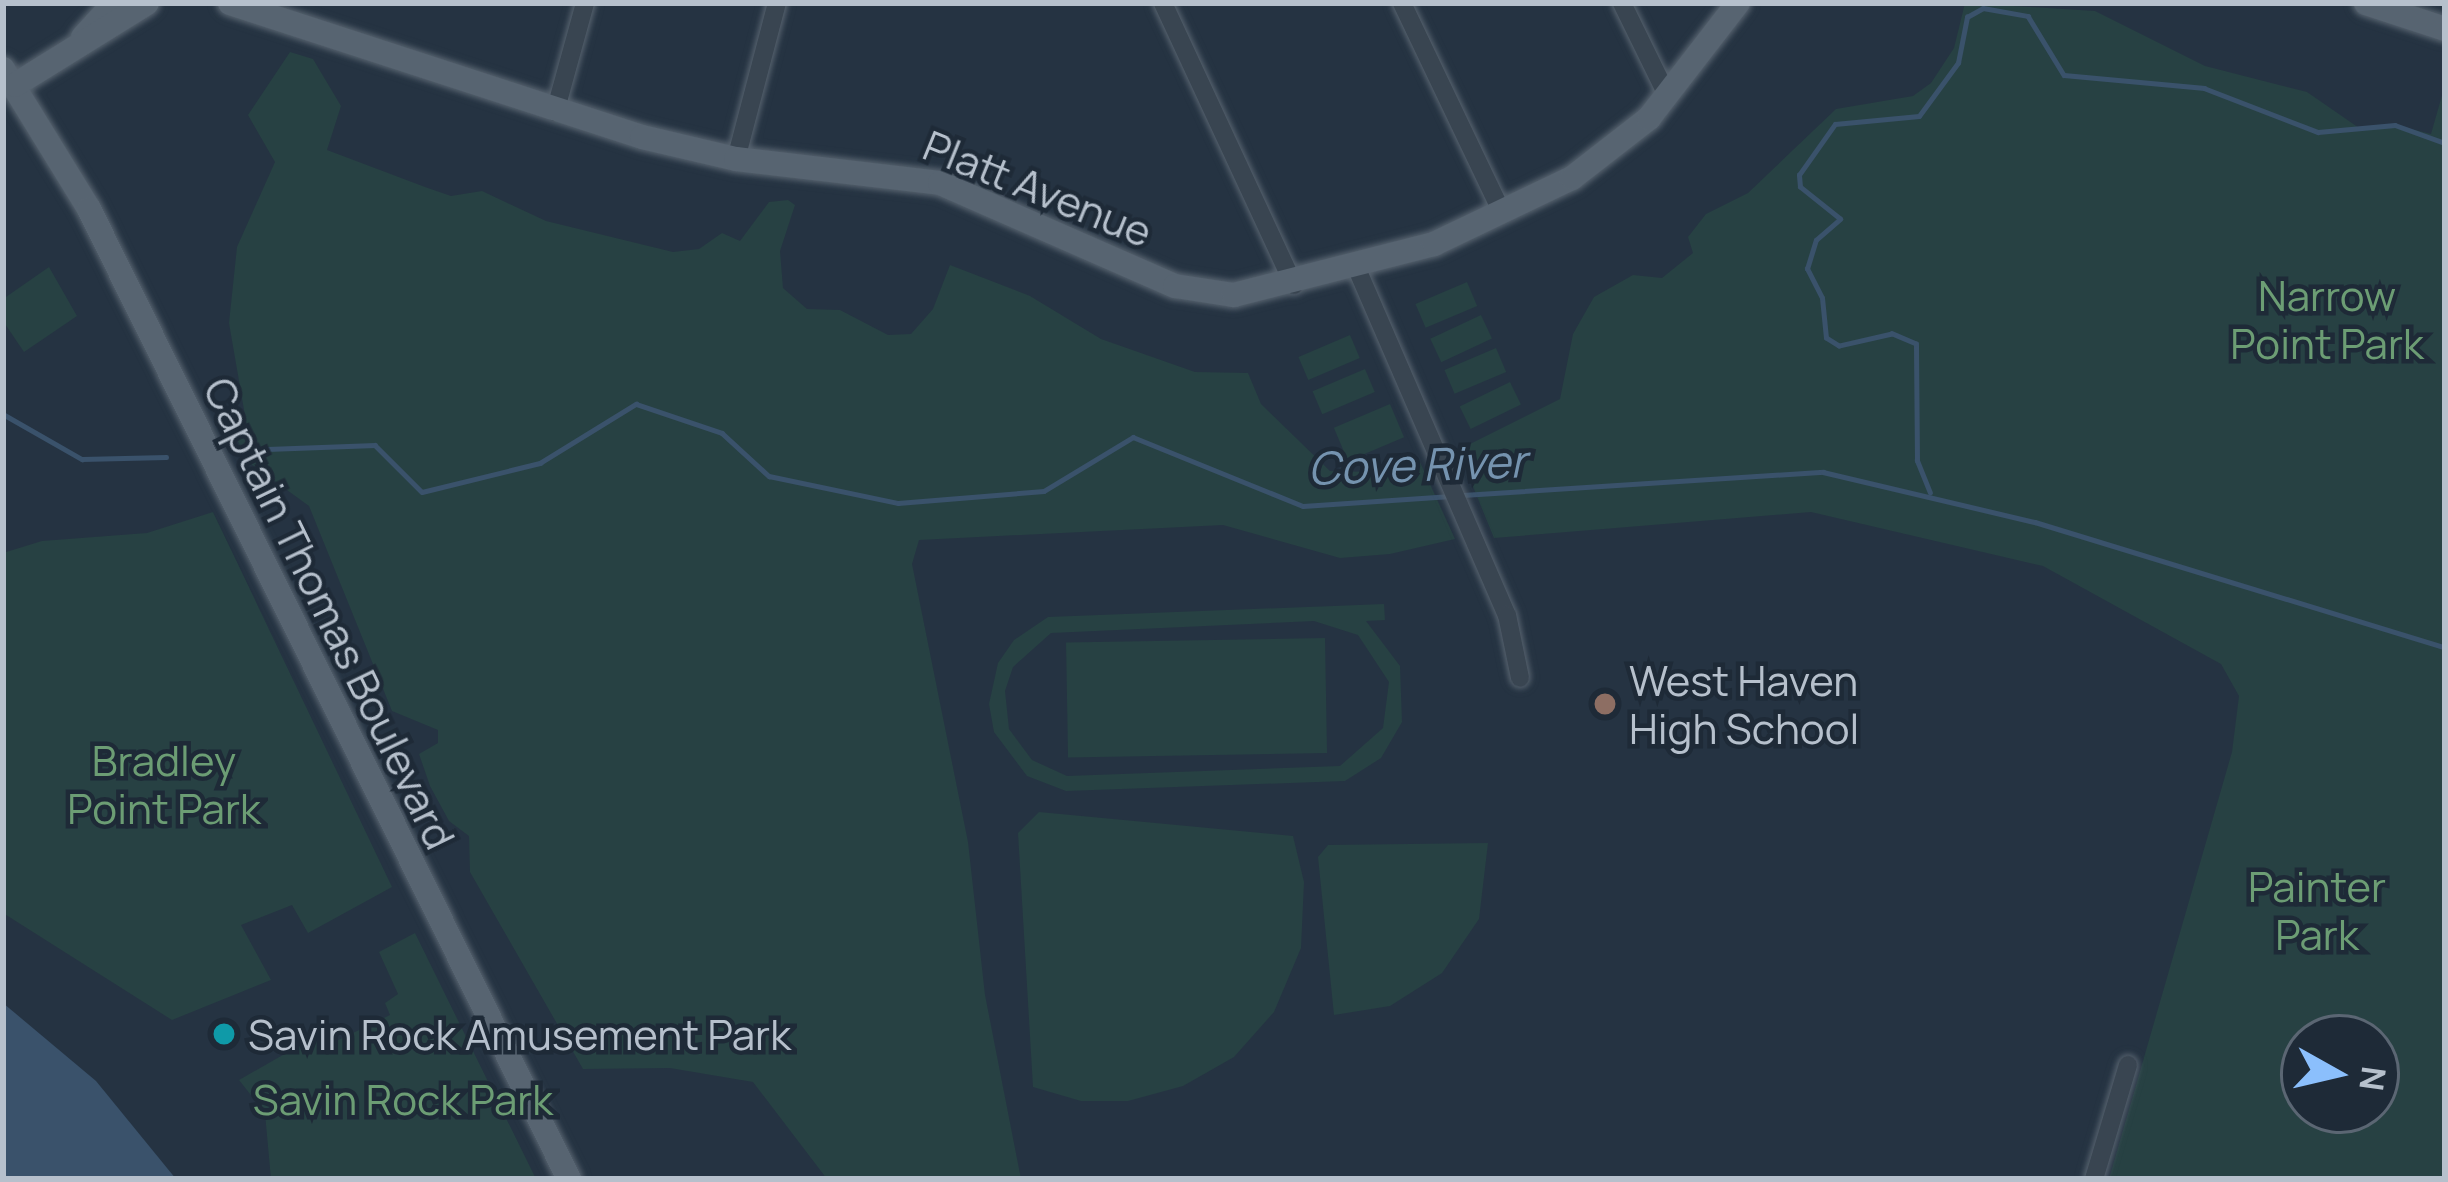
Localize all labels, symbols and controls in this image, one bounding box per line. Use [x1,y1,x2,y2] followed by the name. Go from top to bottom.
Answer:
[916,119,1160,257] street label: Platt Avenue
[2230,270,2424,368] park label: Narrow Point Park
[194,369,466,857] street label: Captain Thomas Boulevard
[1307,434,1527,496] water label: Cove River
[1629,655,1859,754] place label: West Haven High School
[1592,691,1618,717] marker: West Haven High School
[67,735,261,834] park label: Bradley Point Park
[2248,861,2386,960] park label: Painter Park
[248,1009,791,1059] place label: Savin Rock Amusement Park
[2280,1014,2400,1134] north arrow
[211,1021,237,1047] marker: Savin Rock Amusement Park
[2349,1064,2397,1094] text: N
[253,1074,553,1124] park label: Savin Rock Park

